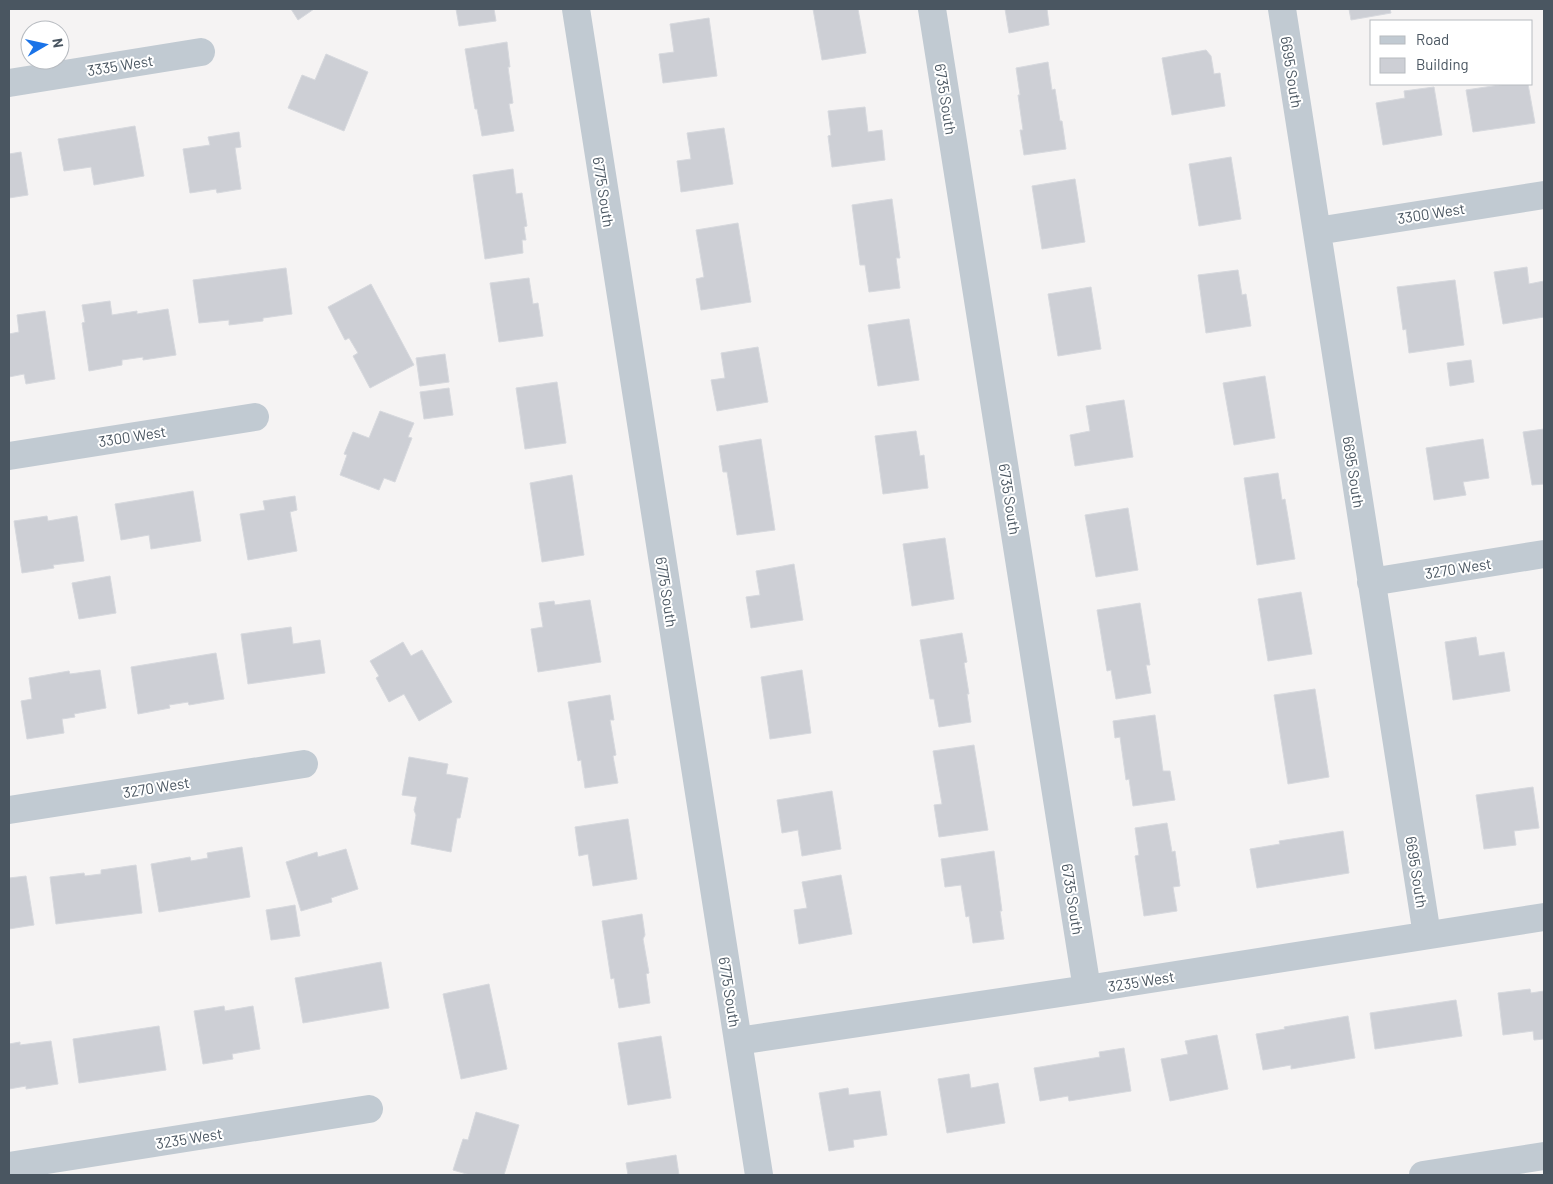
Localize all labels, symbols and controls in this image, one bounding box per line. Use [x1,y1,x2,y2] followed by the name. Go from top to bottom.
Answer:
[20,20,70,70] north arrow
[1370,20,1533,85] legend
[1416,30,1449,48] text: Road
[1277,35,1307,109] street label: 6695 South
[49,37,67,49] text: N
[86,51,154,79] street label: 3335 West
[1416,55,1469,73] text: Building
[931,62,961,136] street label: 6735 South
[590,155,618,229] street label: 6775 South
[1396,199,1466,227] street label: 3300 West
[97,422,167,450] street label: 3300 West
[1339,435,1369,509] street label: 6695 South
[995,462,1025,536] street label: 6735 South
[1423,554,1493,582] street label: 3270 West
[653,555,681,629] street label: 6775 South
[121,773,191,801] street label: 3270 West
[1402,835,1432,909] street label: 6695 South
[1058,862,1088,936] street label: 6735 South
[716,955,744,1029] street label: 6775 South
[1106,967,1176,995] street label: 3235 West
[154,1124,224,1152] street label: 3235 West

